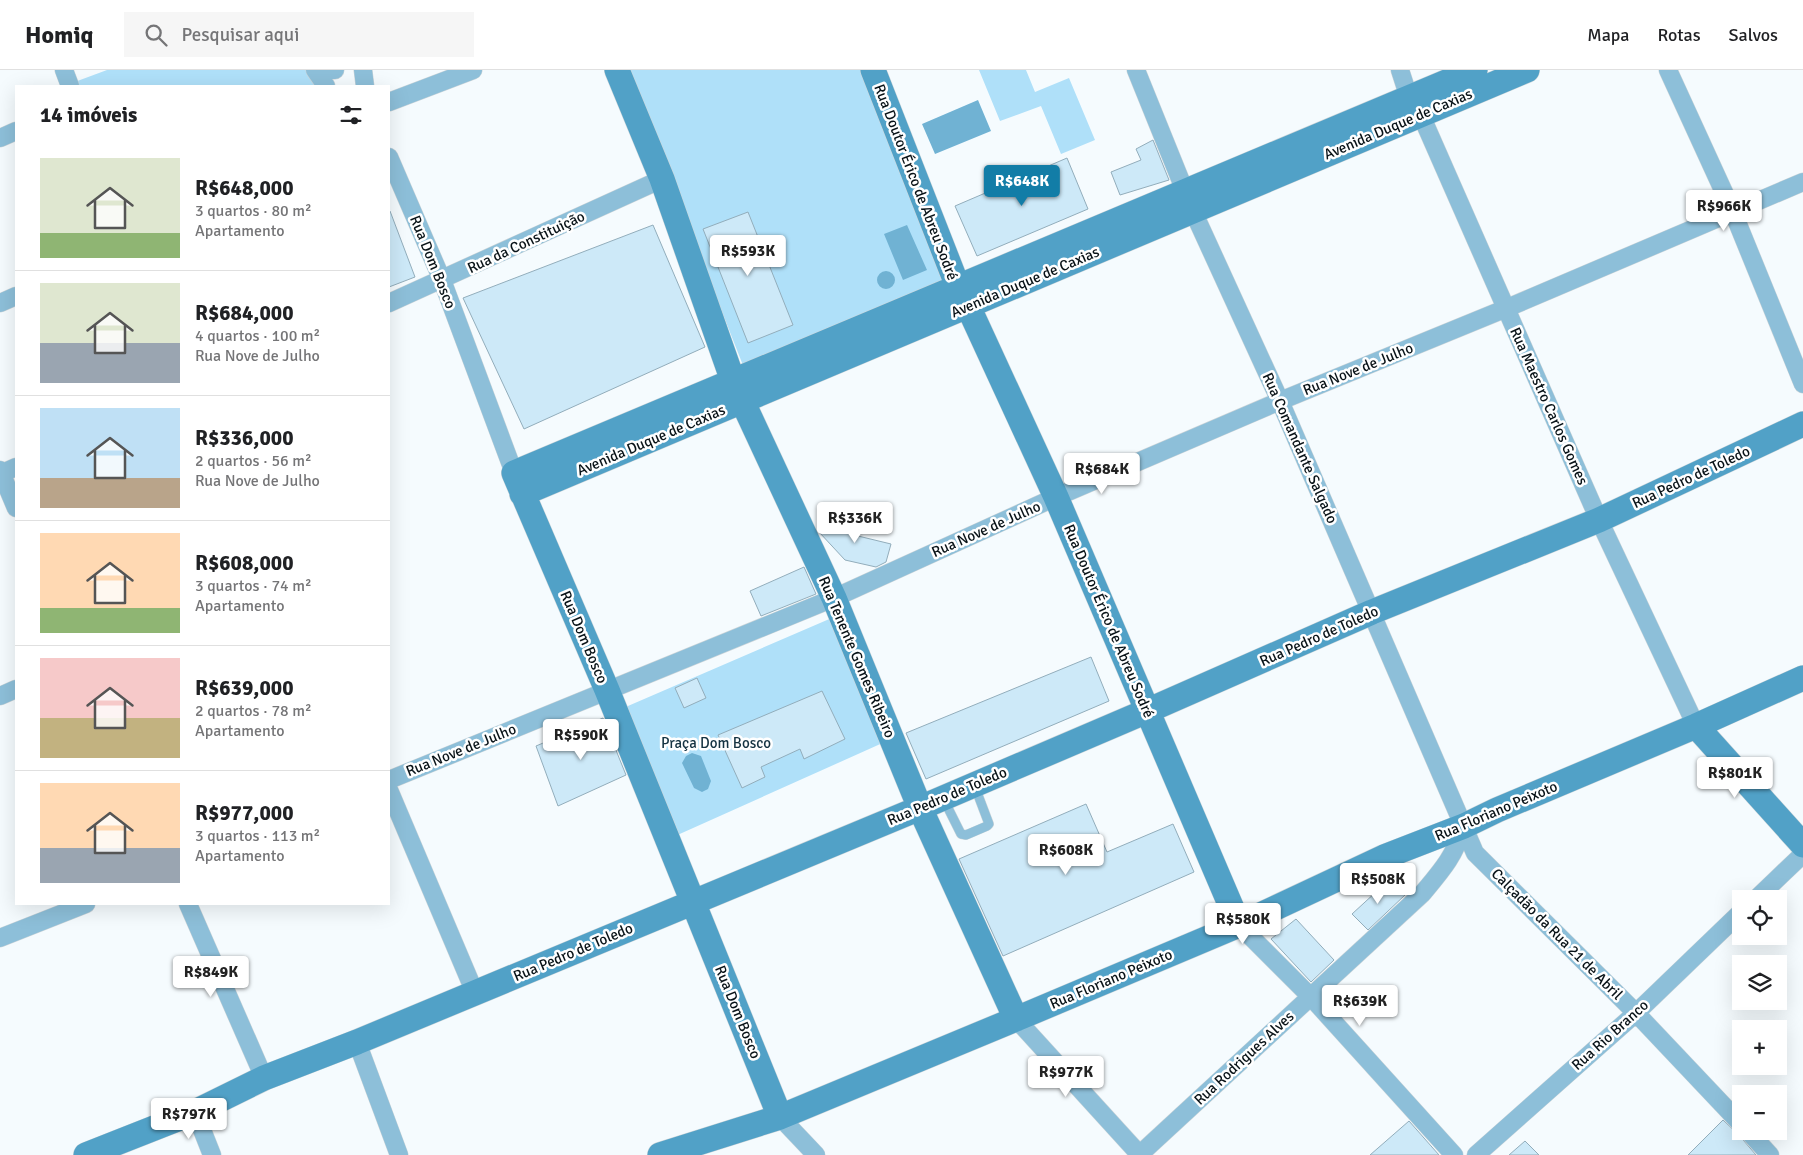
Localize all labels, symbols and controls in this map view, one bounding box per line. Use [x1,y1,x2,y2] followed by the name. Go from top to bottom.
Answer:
[124,12,474,57] search box
[25,20,94,50] text: Homiq
[142,21,170,49] icon: search
[182,23,299,47] text: Pesquisar aqui
[1587,24,1630,46] text: Mapa
[1658,24,1701,46] text: Rotas
[1729,24,1778,46] text: Salvos
[870,81,963,283] street label: Rua Doutor Érico de Abreu Sodré
[1321,84,1475,163] street label: Avenida Duque de Caxias
[337,101,365,129] icon: filters
[40,102,137,128] text: 14 imóveis
[981,164,1063,207] pin: R$648K
[995,171,1049,191] text: R$648K
[195,175,294,201] text: R$648,000
[80,178,140,238] icon: home
[1683,190,1765,232] pin: R$966K
[1697,196,1751,216] text: R$966K
[195,201,312,221] text: 3 quartos · 80 m²
[464,207,588,277] street label: Rua da Constituição
[406,213,460,311] street label: Rua Dom Bosco
[195,221,285,241] text: Apartamento
[707,234,789,277] pin: R$593K
[721,241,775,261] text: R$593K
[948,242,1102,321] street label: Avenida Duque de Caxias
[195,300,294,326] text: R$684,000
[80,303,140,363] icon: home
[1506,324,1592,488] street label: Rua Maestro Carlos Gomes
[195,326,320,346] text: 4 quartos · 100 m²
[1300,339,1416,399] street label: Rua Nove de Julho
[195,346,320,366] text: Rua Nove de Julho
[1259,370,1342,526] street label: Rua Comandante Salgado
[574,400,728,479] street label: Avenida Duque de Caxias
[195,425,294,451] text: R$336,000
[80,428,140,488] icon: home
[1629,442,1753,512] street label: Rua Pedro de Toledo
[195,451,312,471] text: 2 quartos · 56 m²
[1061,452,1143,495] pin: R$684K
[1075,459,1129,479] text: R$684K
[195,471,320,491] text: Rua Nove de Julho
[929,497,1043,561] street label: Rua Nove de Julho
[814,502,896,544] pin: R$336K
[828,508,882,528] text: R$336K
[1060,521,1159,721] street label: Rua Doutor Érico de Abreu Sodré
[195,550,294,576] text: R$608,000
[80,553,140,613] icon: home
[815,574,899,741] street label: Rua Tenente Gomes Ribeiro
[195,576,312,596] text: 3 quartos · 74 m²
[556,588,612,686] street label: Rua Dom Bosco
[195,596,285,616] text: Apartamento
[1257,602,1381,670] street label: Rua Pedro de Toledo
[195,675,294,701] text: R$639,000
[80,678,140,738] icon: home
[195,701,312,721] text: 2 quartos · 78 m²
[540,718,622,761] pin: R$590K
[403,720,519,780] street label: Rua Nove de Julho
[195,721,285,741] text: Apartamento
[554,725,608,745] text: R$590K
[661,734,771,752] park label: Praça Dom Bosco
[1694,756,1776,799] pin: R$801K
[885,763,1010,829] street label: Rua Pedro de Toledo
[1708,763,1762,783] text: R$801K
[1432,777,1560,845] street label: Rua Floriano Peixoto
[195,800,294,826] text: R$977,000
[80,803,140,863] icon: home
[195,826,320,846] text: 3 quartos · 113 m²
[1025,834,1107,876] pin: R$608K
[1039,840,1093,860] text: R$608K
[195,846,285,866] text: Apartamento
[1337,862,1419,905] pin: R$508K
[1488,865,1626,1003] street label: Calçadão da Rua 21 de Abril
[1351,869,1405,889] text: R$508K
[1732,890,1787,1140] map controls
[1732,890,1787,945] button: locate
[1202,902,1284,945] pin: R$580K
[1216,909,1270,929] text: R$580K
[511,919,636,985] street label: Rua Pedro de Toledo
[1047,945,1175,1013] street label: Rua Floriano Peixoto
[1732,955,1787,1010] button: layers
[170,956,252,998] pin: R$849K
[184,962,238,982] text: R$849K
[711,963,765,1061] street label: Rua Dom Bosco
[1319,984,1401,1027] pin: R$639K
[1333,991,1387,1011] text: R$639K
[1568,996,1652,1074] street label: Rua Rio Branco
[1190,1007,1298,1109] street label: Rua Rodrigues Alves
[1732,1020,1787,1075] button: +
[1025,1056,1107,1098] pin: R$977K
[1039,1062,1093,1082] text: R$977K
[1732,1085,1787,1140] button: −
[148,1098,230,1140] pin: R$797K
[162,1104,216,1124] text: R$797K

